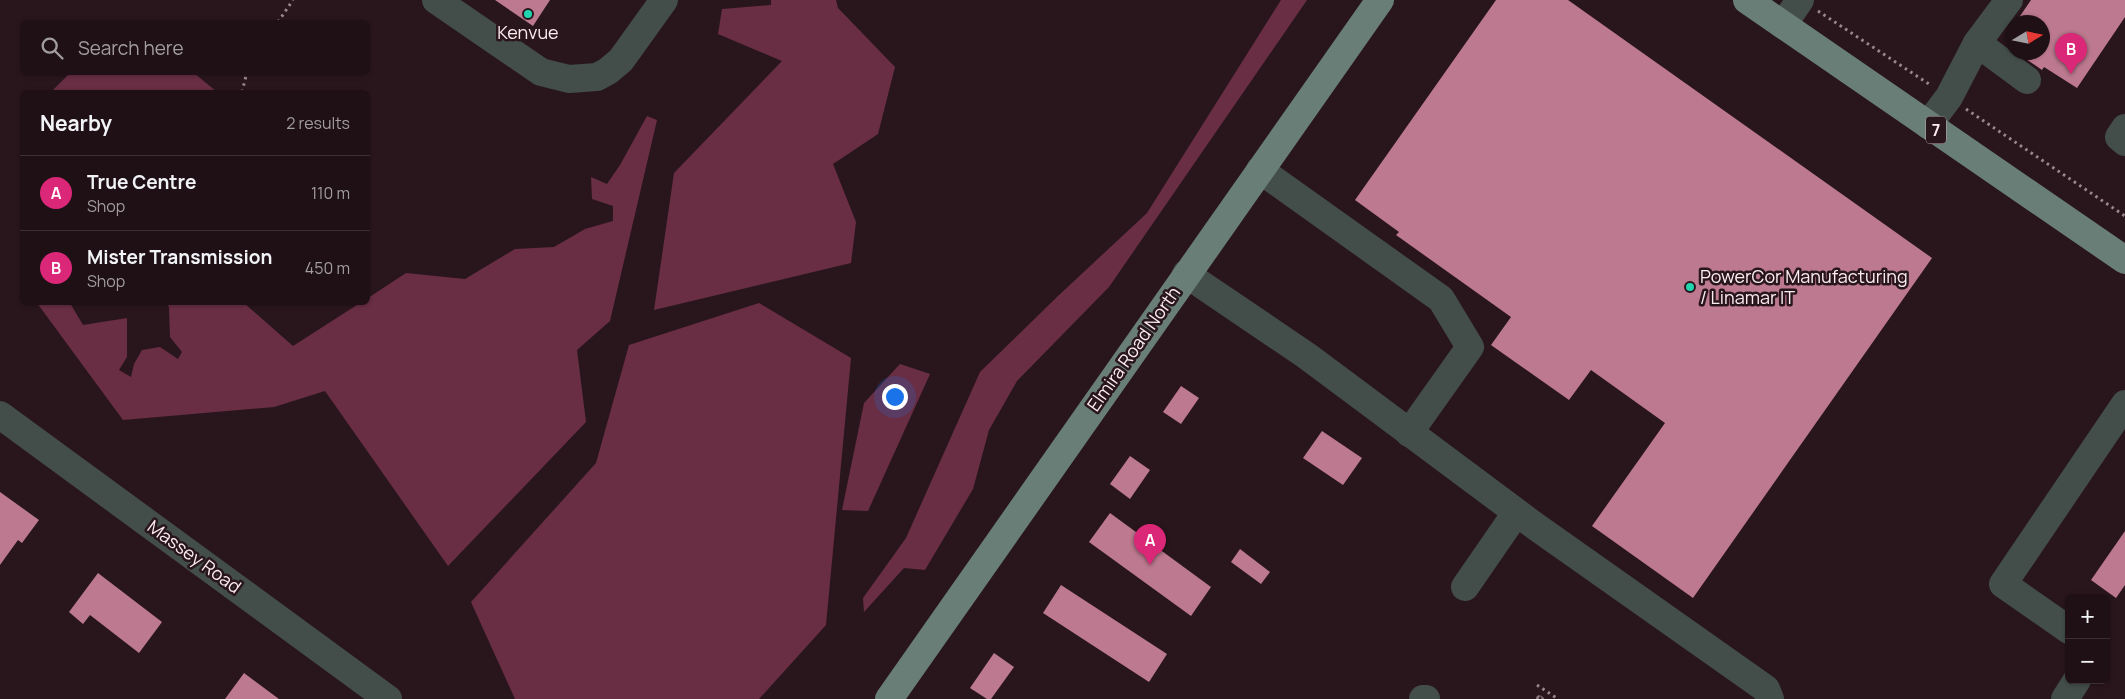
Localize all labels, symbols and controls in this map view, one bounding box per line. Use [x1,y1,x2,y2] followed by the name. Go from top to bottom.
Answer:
[522,8,534,20] marker: Kenvue
[2005,15,2050,60] north arrow
[20,20,370,75] search box
[497,20,559,44] place label: Kenvue
[2055,33,2087,74] pin: B
[38,34,66,62] icon: search
[78,35,184,61] text: Search here
[40,109,112,137] text: Nearby
[286,112,350,134] text: 2 results
[1926,116,1946,144] road number: 7
[87,169,196,195] text: True Centre
[51,182,61,204] text: A
[311,182,350,204] text: 110 m
[87,195,125,217] text: Shop
[87,244,272,270] text: Mister Transmission
[51,257,61,279] text: B
[305,257,350,279] text: 450 m
[1700,264,1908,309] place label: PowerCor Manufacturing / Linamar IT
[87,270,125,292] text: Shop
[1081,281,1185,416] street label: Elmira Road North
[1684,281,1696,293] marker: PowerCor Manufacturing / Linamar IT
[882,384,908,410] your location
[143,514,246,598] street label: Massey Road
[1134,524,1166,565] pin: A
[2065,594,2110,684] map controls
[2065,594,2110,639] button: +
[2065,639,2110,684] button: −

